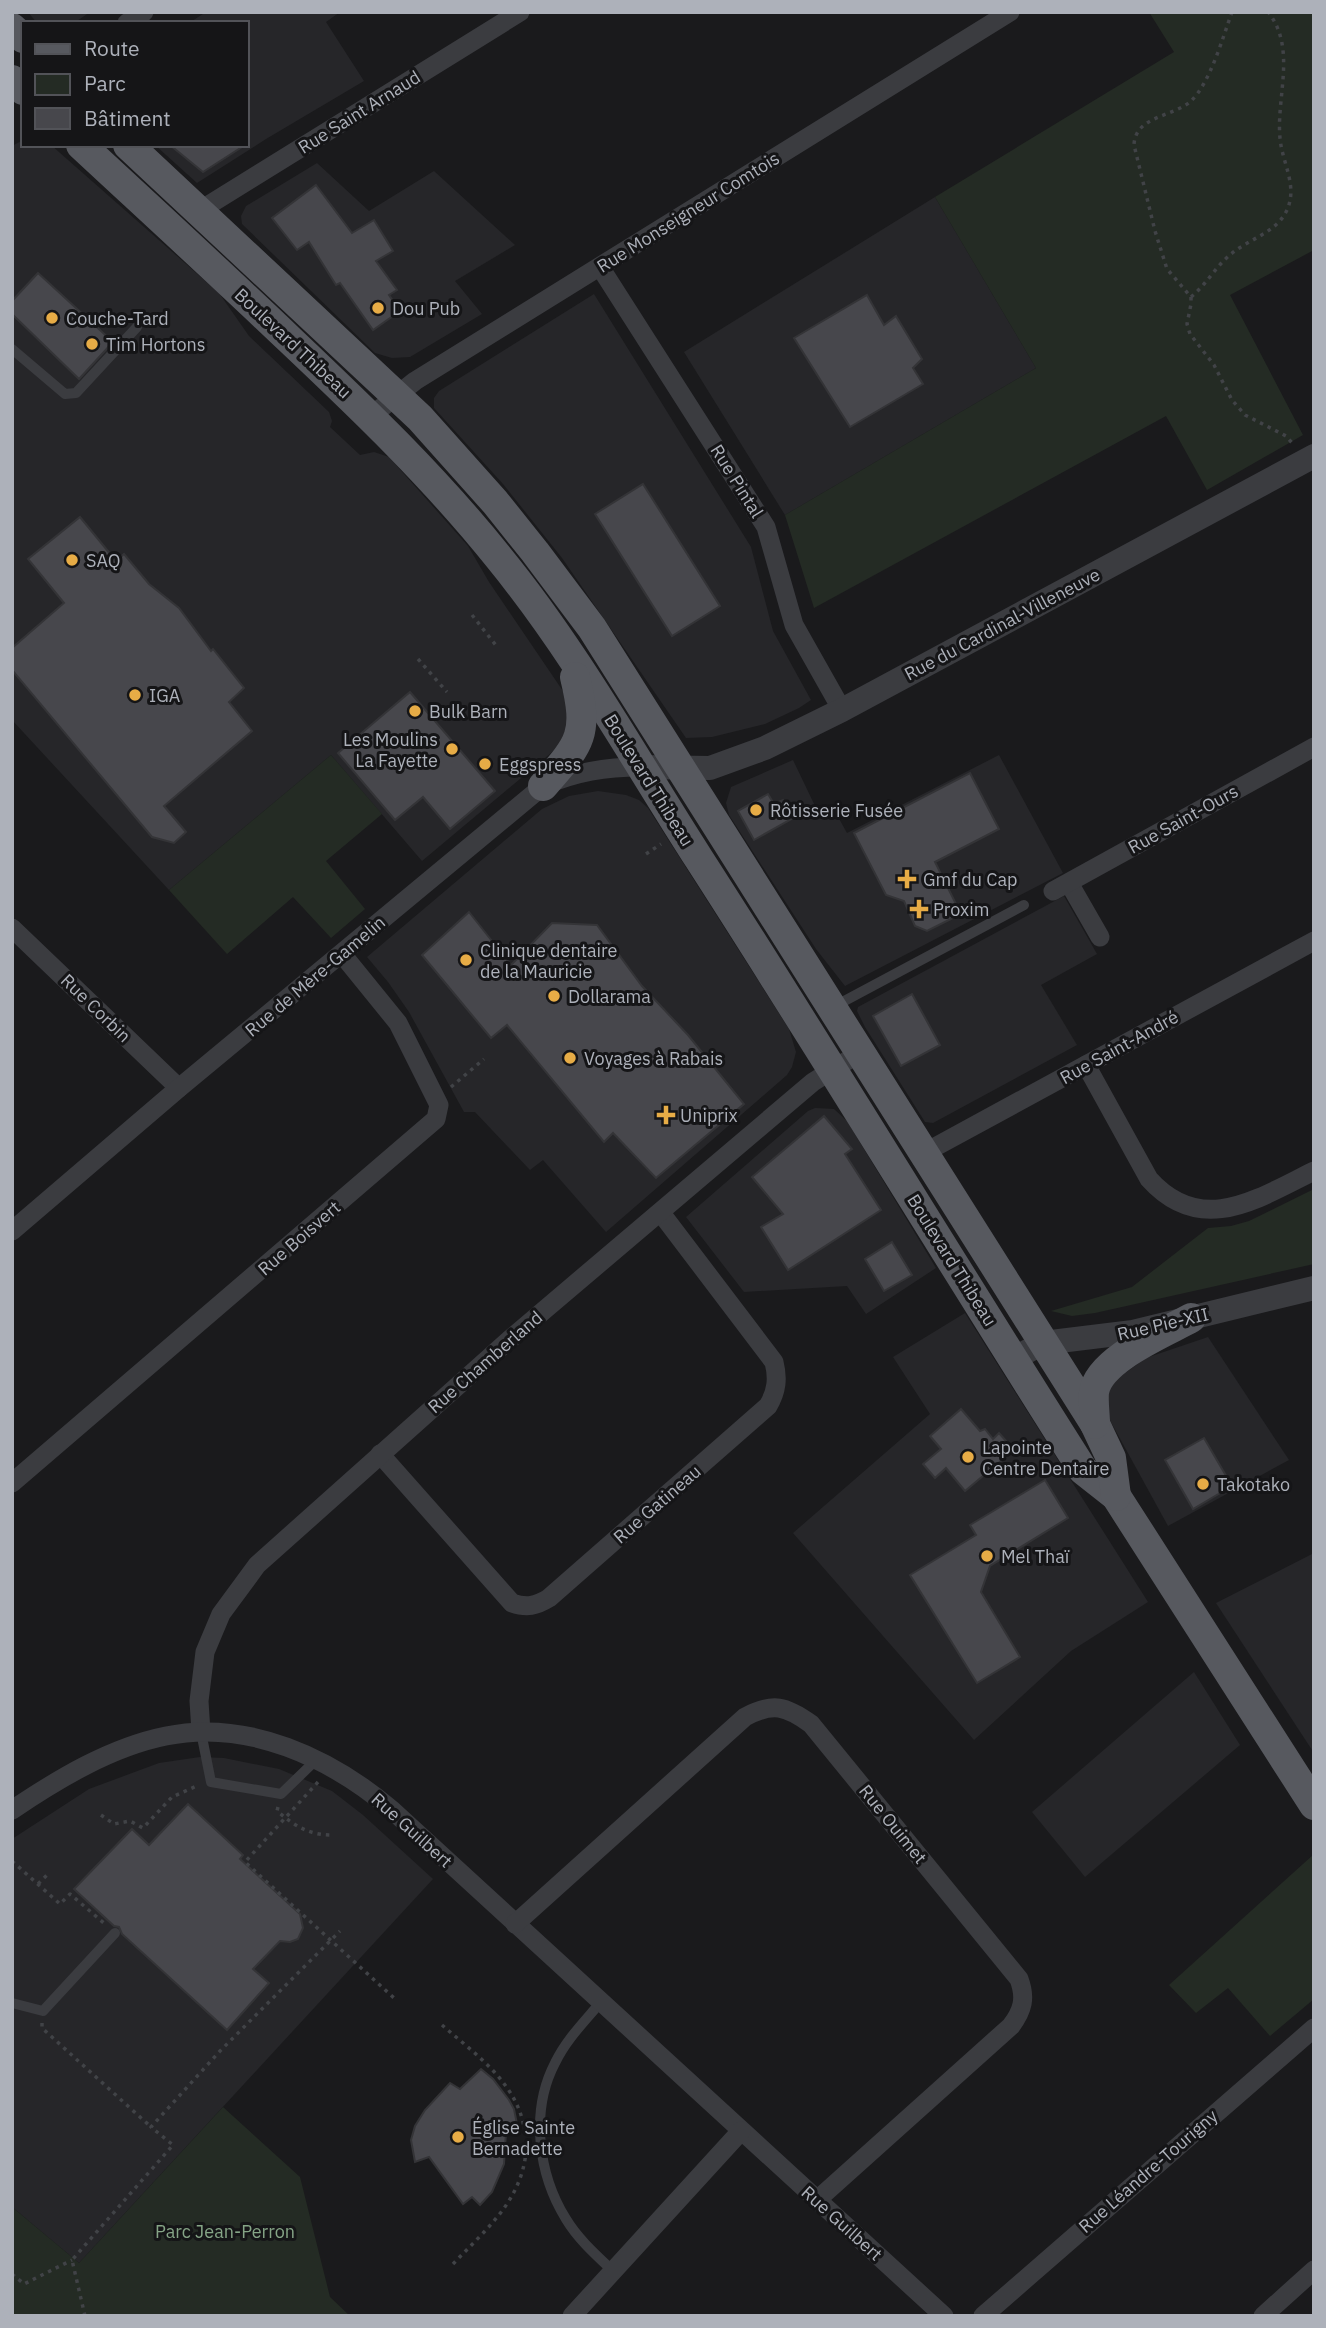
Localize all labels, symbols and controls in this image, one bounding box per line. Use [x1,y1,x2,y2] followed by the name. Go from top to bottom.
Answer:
[21,21,248,147] legend
[84,34,140,62] text: Route
[294,65,424,159] street label: Rue Saint Arnaud
[84,69,126,97] text: Parc
[84,104,171,132] text: Bâtiment
[592,146,784,278] street label: Rue Monseigneur Comtois
[230,283,356,403] street label: Boulevard Thibeau
[392,297,460,320] place label: Dou Pub
[370,300,386,316] marker: Dou Pub
[66,307,169,330] place label: Couche-Tard
[44,310,60,326] marker: Couche-Tard
[106,333,206,356] place label: Tim Hortons
[84,336,100,352] marker: Tim Hortons
[705,440,769,522] street label: Rue Pintal
[86,549,120,572] place label: SAQ
[64,552,80,568] marker: SAQ
[900,563,1104,685] street label: Rue du Cardinal-Villeneuve
[149,684,181,707] place label: IGA
[127,687,143,703] marker: IGA
[429,700,508,723] place label: Bulk Barn
[407,703,423,719] marker: Bulk Barn
[599,710,699,850] street label: Boulevard Thibeau
[343,728,438,772] place label: Les Moulins La Fayette
[444,741,460,757] marker: Les Moulins La Fayette
[499,753,581,776] place label: Eggspress
[477,756,493,772] marker: Eggspress
[1124,779,1242,859] street label: Rue Saint-Ours
[770,799,903,822] place label: Rôtisserie Fusée
[748,802,764,818] marker: Rôtisserie Fusée
[923,868,1017,891] place label: Gmf du Cap
[897,869,917,889] marker: Gmf du Cap
[933,898,989,921] place label: Proxim
[911,901,927,917] marker: Proxim
[240,911,390,1041] street label: Rue de Mère-Gamelin
[480,939,618,983] place label: Clinique dentaire de la Mauricie
[458,952,474,968] marker: Clinique dentaire de la Mauricie
[56,969,136,1047] street label: Rue Corbin
[568,985,651,1008] place label: Dollarama
[546,988,562,1004] marker: Dollarama
[1056,1005,1182,1089] street label: Rue Saint-André
[584,1047,723,1070] place label: Voyages à Rabais
[562,1050,578,1066] marker: Voyages à Rabais
[680,1104,738,1127] place label: Uniprix
[658,1107,674,1123] marker: Uniprix
[902,1190,1002,1330] street label: Boulevard Thibeau
[253,1196,345,1280] street label: Rue Boisvert
[1115,1302,1211,1346] street label: Rue Pie-XII
[423,1306,547,1418] street label: Rue Chamberland
[982,1436,1109,1480] place label: Lapointe Centre Dentaire
[960,1449,976,1465] marker: Lapointe Centre Dentaire
[608,1460,706,1548] street label: Rue Gatineau
[1217,1473,1290,1496] place label: Takotako
[1195,1476,1211,1492] marker: Takotako
[1001,1545,1070,1568] place label: Mel Thaï
[979,1548,995,1564] marker: Mel Thaï
[854,1780,932,1868] street label: Rue Ouimet
[367,1788,457,1872] street label: Rue Guilbert
[1074,2104,1222,2238] street label: Rue Léandre-Tourigny
[472,2116,575,2160] place label: Église Sainte Bernadette
[450,2129,466,2145] marker: Église Sainte Bernadette
[797,2181,887,2265] street label: Rue Guilbert
[155,2220,295,2243] park label: Parc Jean-Perron

